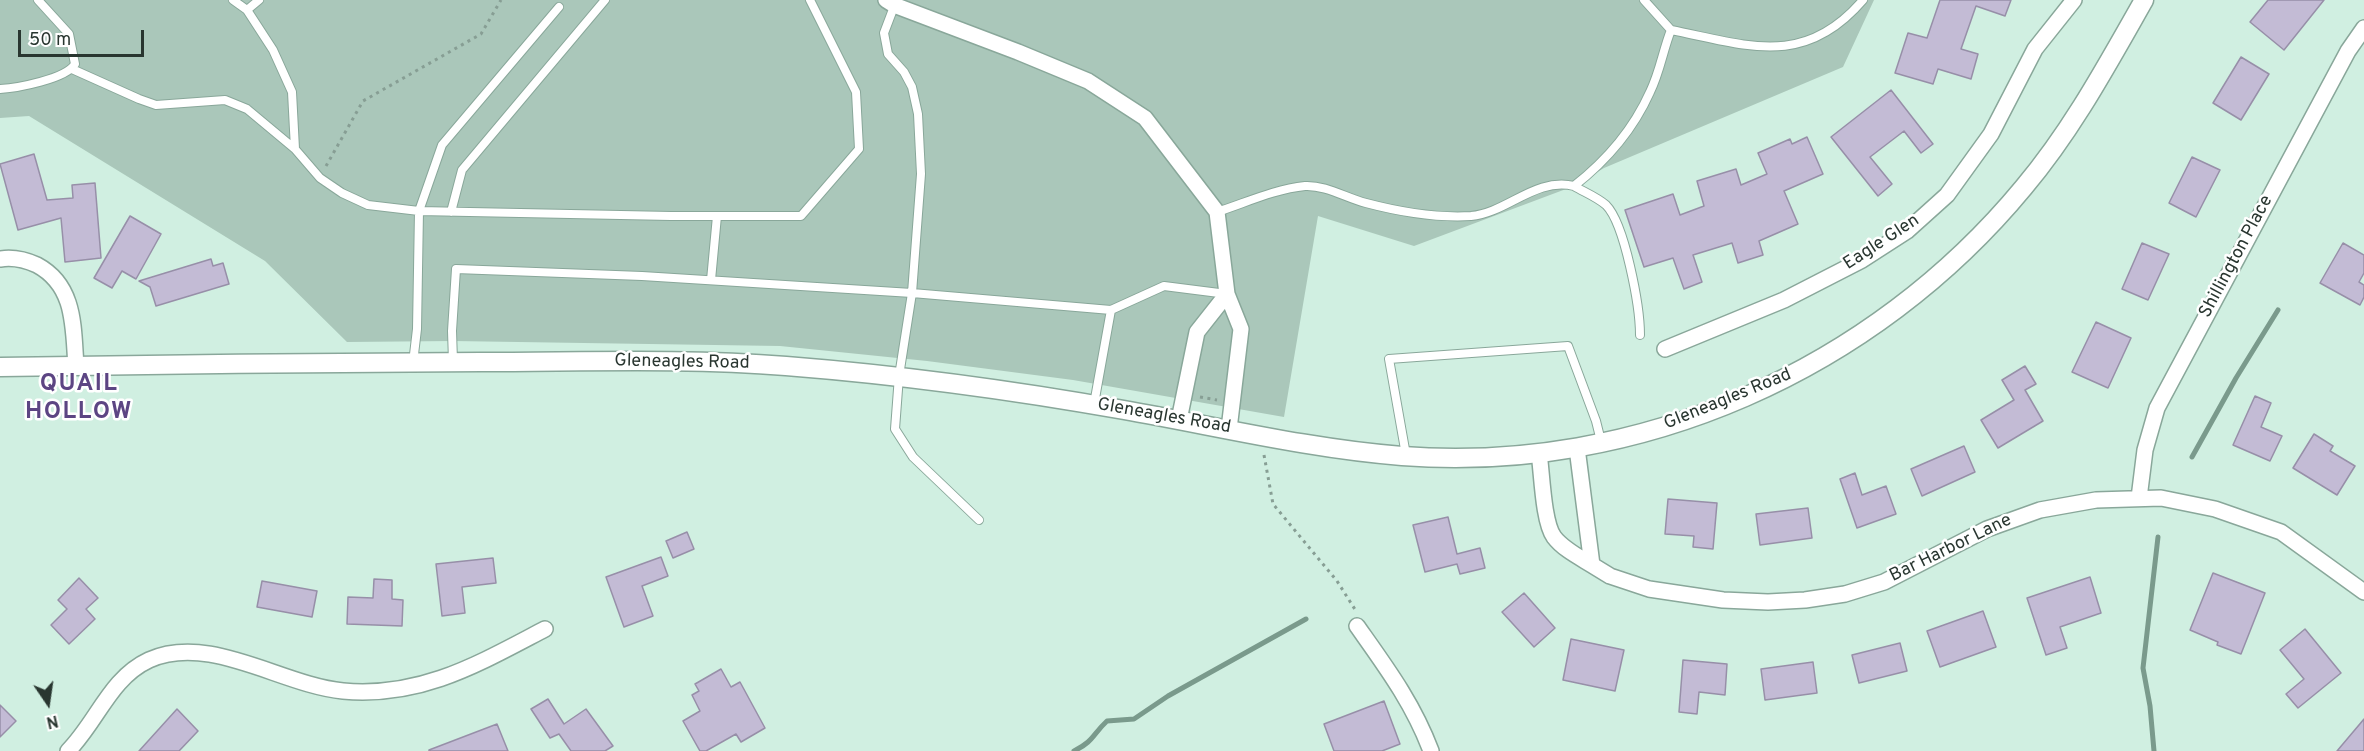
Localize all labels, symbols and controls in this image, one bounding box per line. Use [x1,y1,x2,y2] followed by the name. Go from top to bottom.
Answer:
[21,18,147,56] scale bar
[29,29,71,52] text: 50 m
[2196,192,2278,322] street label: Shillington Place
[1840,210,1924,276] street label: Eagle Glen
[614,351,750,375] street label: Gleneagles Road
[1661,365,1795,435] street label: Gleneagles Road
[25,371,133,427] district label: QUAIL HOLLOW
[1095,395,1233,439] street label: Gleneagles Road
[1886,510,2016,588] street label: Bar Harbor Lane
[18,673,78,733] north arrow
[44,710,60,732] text: N

